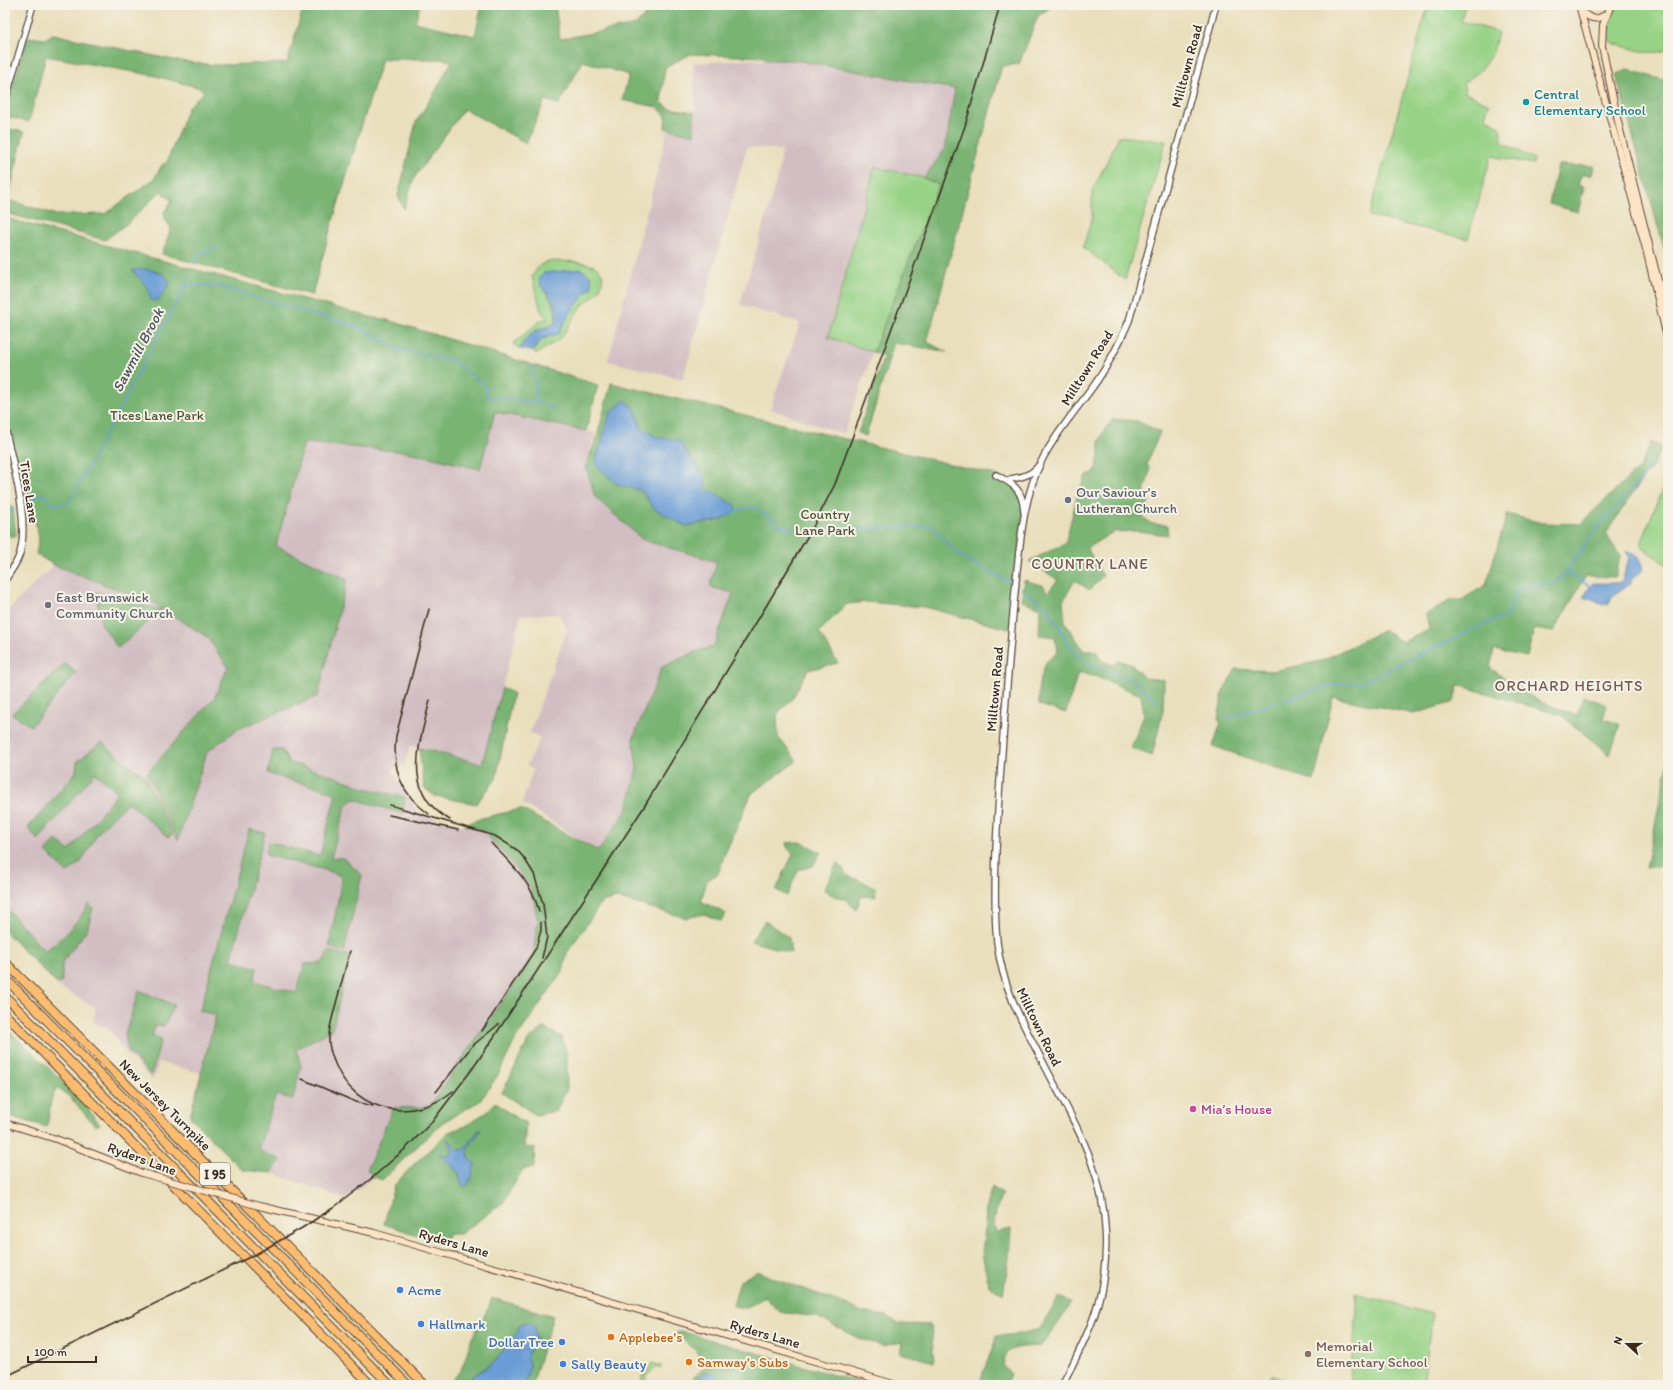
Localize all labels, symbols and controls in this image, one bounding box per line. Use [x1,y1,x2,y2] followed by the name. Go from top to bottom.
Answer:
[1168,22,1206,110] street label: Milltown Road
[1534,86,1646,119] place label: Central Elementary School
[1521,97,1531,107] marker: Central Elementary School
[108,304,168,395] water label: Sawmill Brook
[1057,327,1117,409] street label: Milltown Road
[110,407,204,424] park label: Tices Lane Park
[16,460,42,525] street label: Tices Lane
[1076,484,1177,517] place label: Our Saviour's Lutheran Church
[1063,495,1073,505] marker: Our Saviour's Lutheran Church
[795,506,856,539] park label: Country Lane Park
[1031,555,1149,573] district label: COUNTRY LANE
[56,589,173,622] place label: East Brunswick Community Church
[43,600,53,610] marker: East Brunswick Community Church
[983,645,1007,732] street label: Milltown Road
[1495,677,1643,695] district label: ORCHARD HEIGHTS
[1013,985,1066,1069] street label: Milltown Road
[116,1056,215,1155] street label: New Jersey Turnpike
[1201,1101,1272,1118] place label: Mia’s House
[1188,1104,1198,1114] marker: Mia’s House
[105,1139,179,1179] street label: Ryders Lane
[200,1163,230,1185] road number: I 95
[417,1225,491,1261] street label: Ryders Lane
[408,1282,442,1299] place label: Acme
[395,1285,405,1295] marker: Acme
[429,1316,485,1333] place label: Hallmark
[728,1316,802,1352] street label: Ryders Lane
[416,1319,426,1329] marker: Hallmark
[1607,1324,1647,1364] north arrow
[619,1329,682,1346] place label: Applebee's
[606,1332,616,1342] marker: Applebee's
[488,1334,554,1351] place label: Dollar Tree
[1611,1335,1626,1346] text: N
[557,1337,567,1347] marker: Dollar Tree
[28,1338,96,1364] scale bar
[1316,1338,1428,1371] place label: Memorial Elementary School
[34,1345,67,1359] text: 100 m
[1303,1349,1313,1359] marker: Memorial Elementary School
[697,1354,788,1371] place label: Samway's Subs
[571,1356,647,1373] place label: Sally Beauty
[684,1357,694,1367] marker: Samway's Subs
[558,1359,568,1369] marker: Sally Beauty

